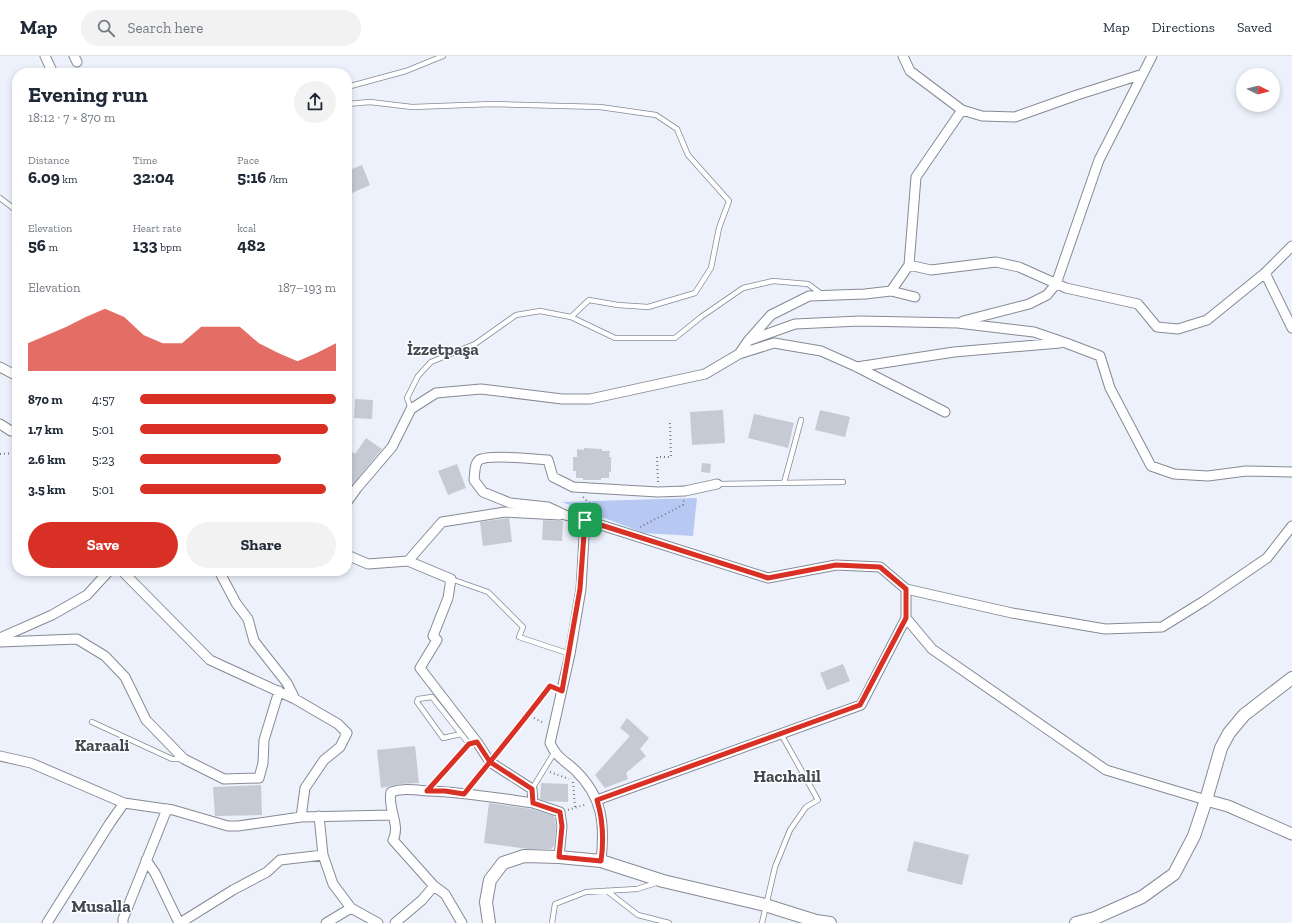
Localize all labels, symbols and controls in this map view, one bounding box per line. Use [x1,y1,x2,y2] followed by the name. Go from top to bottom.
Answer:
[81,10,361,46] search box
[20,16,57,39] text: Map
[95,17,117,39] icon: search
[127,19,203,37] text: Search here
[1103,19,1130,36] text: Map
[1152,19,1215,36] text: Directions
[1237,19,1272,36] text: Saved
[1236,68,1280,112] north arrow
[1236,68,1280,112] map controls
[28,81,148,108] text: Evening run
[294,81,336,123] button: share
[28,110,115,125] text: 18:12 · 7 × 870 m
[28,154,70,167] text: Distance
[133,154,157,167] text: Time
[237,154,259,167] text: Pace
[28,167,60,187] text: 6.09
[133,167,175,187] text: 32:04
[237,167,266,187] text: 5:16
[60,173,78,186] text: km
[266,173,288,186] text: /km
[28,222,72,235] text: Elevation
[133,222,182,235] text: Heart rate
[237,222,256,235] text: kcal
[28,235,46,255] text: 56
[133,235,158,255] text: 133
[237,235,265,255] text: 482
[46,241,58,254] text: m
[158,241,182,254] text: bpm
[28,280,80,295] text: Elevation
[278,280,336,295] text: 187–193 m
[407,339,479,359] district label: İzzetpaşa
[28,392,63,407] text: 870 m
[92,392,115,407] text: 4:57
[28,422,63,437] text: 1.7 km
[92,422,114,437] text: 5:01
[28,452,66,467] text: 2.6 km
[92,452,115,467] text: 5:23
[28,482,66,497] text: 3.5 km
[92,482,114,497] text: 5:01
[568,503,602,537] pin
[574,509,596,531] icon: arrive
[28,522,178,568] button: Save
[186,522,336,568] button: Share
[75,735,129,755] district label: Karaali
[753,766,821,786] district label: Hacıhalil
[71,896,131,916] district label: Musalla

